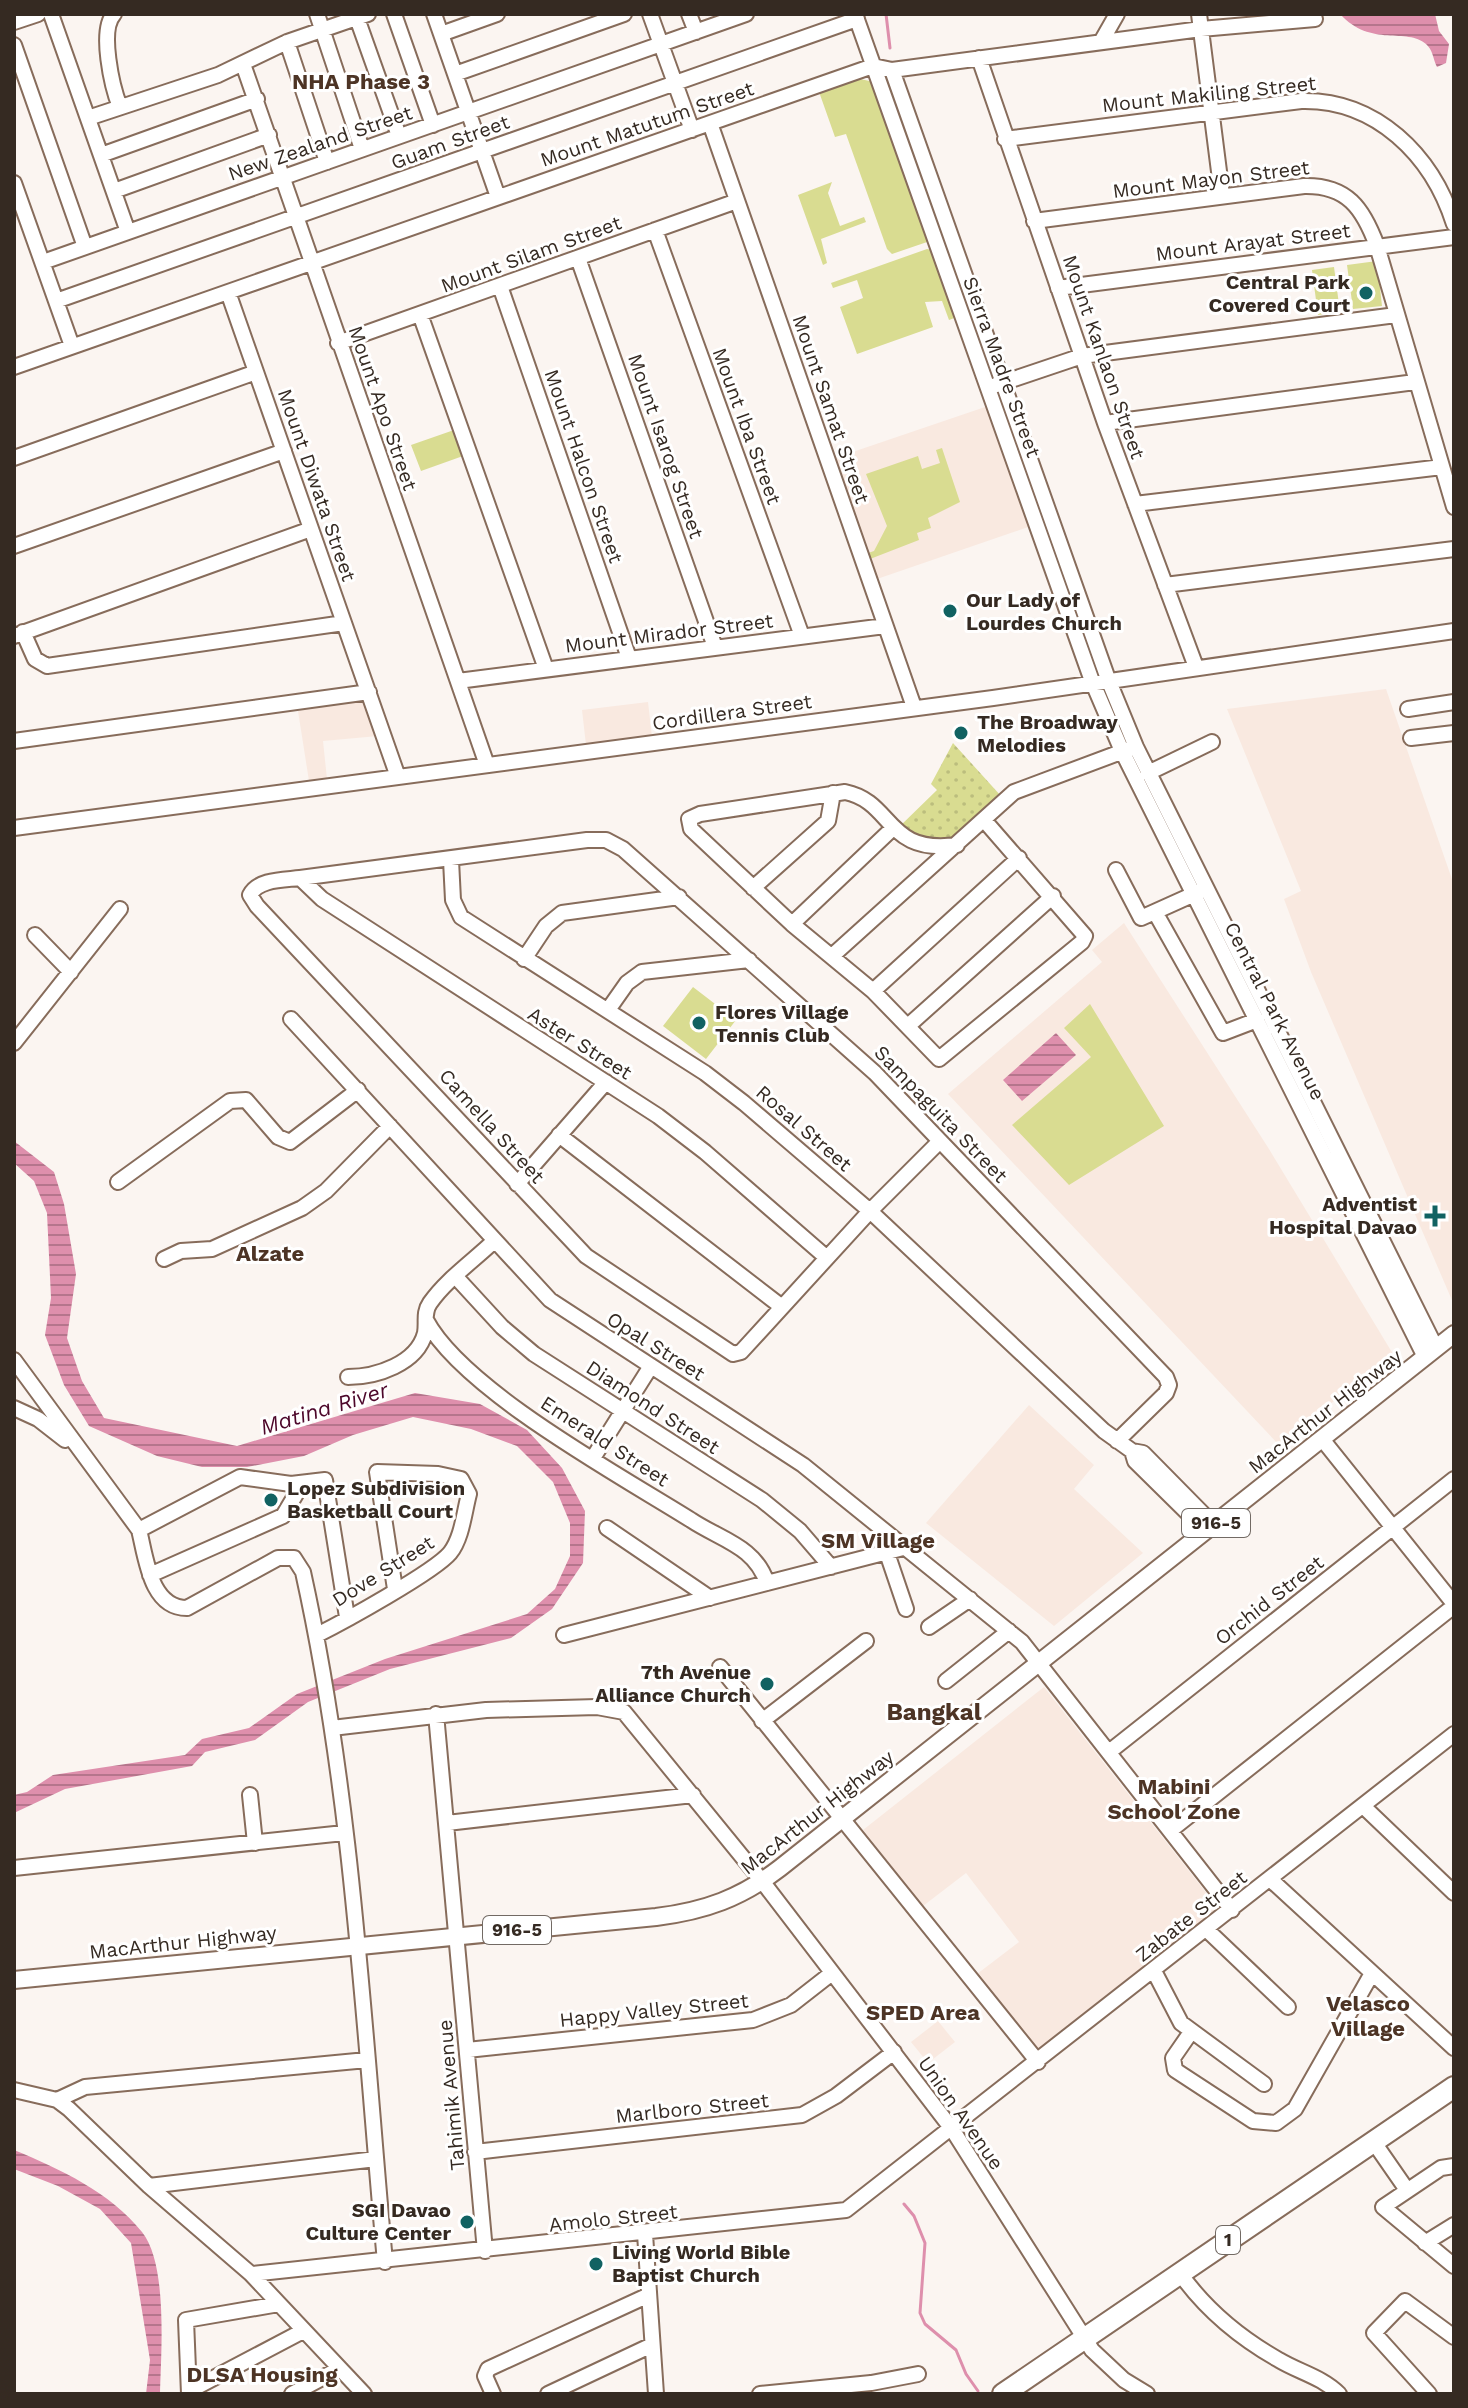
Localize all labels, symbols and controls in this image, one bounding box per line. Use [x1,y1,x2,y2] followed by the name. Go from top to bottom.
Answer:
[292,69,430,94] district label: NHA Phase 3
[1101,71,1318,117] street label: Mount Makiling Street
[537,76,757,172] street label: Mount Matutum Street
[225,100,416,186] street label: New Zealand Street
[388,109,513,175] street label: Guam Street
[1111,155,1311,203] street label: Mount Mayon Street
[438,210,625,298] street label: Mount Silam Street
[1154,218,1352,266] street label: Mount Arayat Street
[1058,252,1150,463] street label: Mount Kanlaon Street
[1209,270,1351,317] place label: Central Park Covered Court
[958,273,1046,461] street label: Sierra Madre Street
[1357,284,1375,302] marker: Central Park Covered Court
[787,311,875,507] street label: Mount Samat Street
[344,322,423,494] street label: Mount Apo Street
[708,344,787,508] street label: Mount Iba Street
[623,350,709,542] street label: Mount Isarog Street
[540,366,629,567] street label: Mount Halcon Street
[273,386,361,585] street label: Mount Diwata Street
[966,588,1122,635] place label: Our Lady of Lourdes Church
[941,602,959,620] marker: Our Lady of Lourdes Church
[564,608,775,658] street label: Mount Mirador Street
[651,689,814,735] street label: Cordillera Street
[977,710,1118,757] place label: The Broadway Melodies
[952,724,970,742] marker: The Broadway Melodies
[1220,918,1330,1104] street label: Central Park Avenue
[715,1000,849,1047] place label: Flores Village Tennis Club
[523,1001,637,1085] street label: Aster Street
[690,1014,708,1032] marker: Flores Village Tennis Club
[869,1040,1013,1188] street label: Sampaguita Street
[434,1064,550,1189] street label: Camella Street
[751,1080,857,1177] street label: Rosal Street
[1269,1192,1417,1239] place label: Adventist Hospital Davao
[1424,1205,1446,1227] marker: Adventist Hospital Davao
[236,1241,304,1266] district label: Alzate
[603,1306,710,1386] street label: Opal Street
[1243,1343,1407,1478] street label: MacArthur Highway
[582,1355,725,1459] street label: Diamond Street
[257,1377,392,1440] water label: Matina River
[536,1391,674,1492] street label: Emerald Street
[287,1476,465,1523] place label: Lopez Subdivision Basketball Court
[262,1491,280,1509] marker: Lopez Subdivision Basketball Court
[1182,1509,1250,1537] road number: 916-5
[821,1528,935,1553] district label: SM Village
[328,1530,439,1612] street label: Dove Street
[1210,1550,1329,1650] street label: Orchid Street
[595,1660,751,1707] place label: 7th Avenue Alliance Church
[758,1675,776,1693] marker: 7th Avenue Alliance Church
[886,1698,982,1726] district label: Bangkal
[735,1744,899,1879] street label: MacArthur Highway
[1107,1774,1241,1824] district label: Mabini School Zone
[1131,1865,1252,1967] street label: Zabate Street
[483,1916,551,1944] road number: 916-5
[88,1920,279,1964] street label: MacArthur Highway
[558,1988,750,2032] street label: Happy Valley Street
[1326,1991,1410,2041] district label: Velasco Village
[866,2000,980,2025] district label: SPED Area
[432,2019,470,2171] street label: Tahimik Avenue
[913,2052,1009,2174] street label: Union Avenue
[614,2088,770,2128] street label: Marlboro Street
[305,2198,451,2245] place label: SGI Davao Culture Center
[547,2199,679,2237] street label: Amolo Street
[458,2213,476,2231] marker: SGI Davao Culture Center
[1216,2226,1240,2254] road number: 1
[612,2240,790,2287] place label: Living World Bible Baptist Church
[587,2255,605,2273] marker: Living World Bible Baptist Church
[187,2362,338,2387] district label: DLSA Housing

